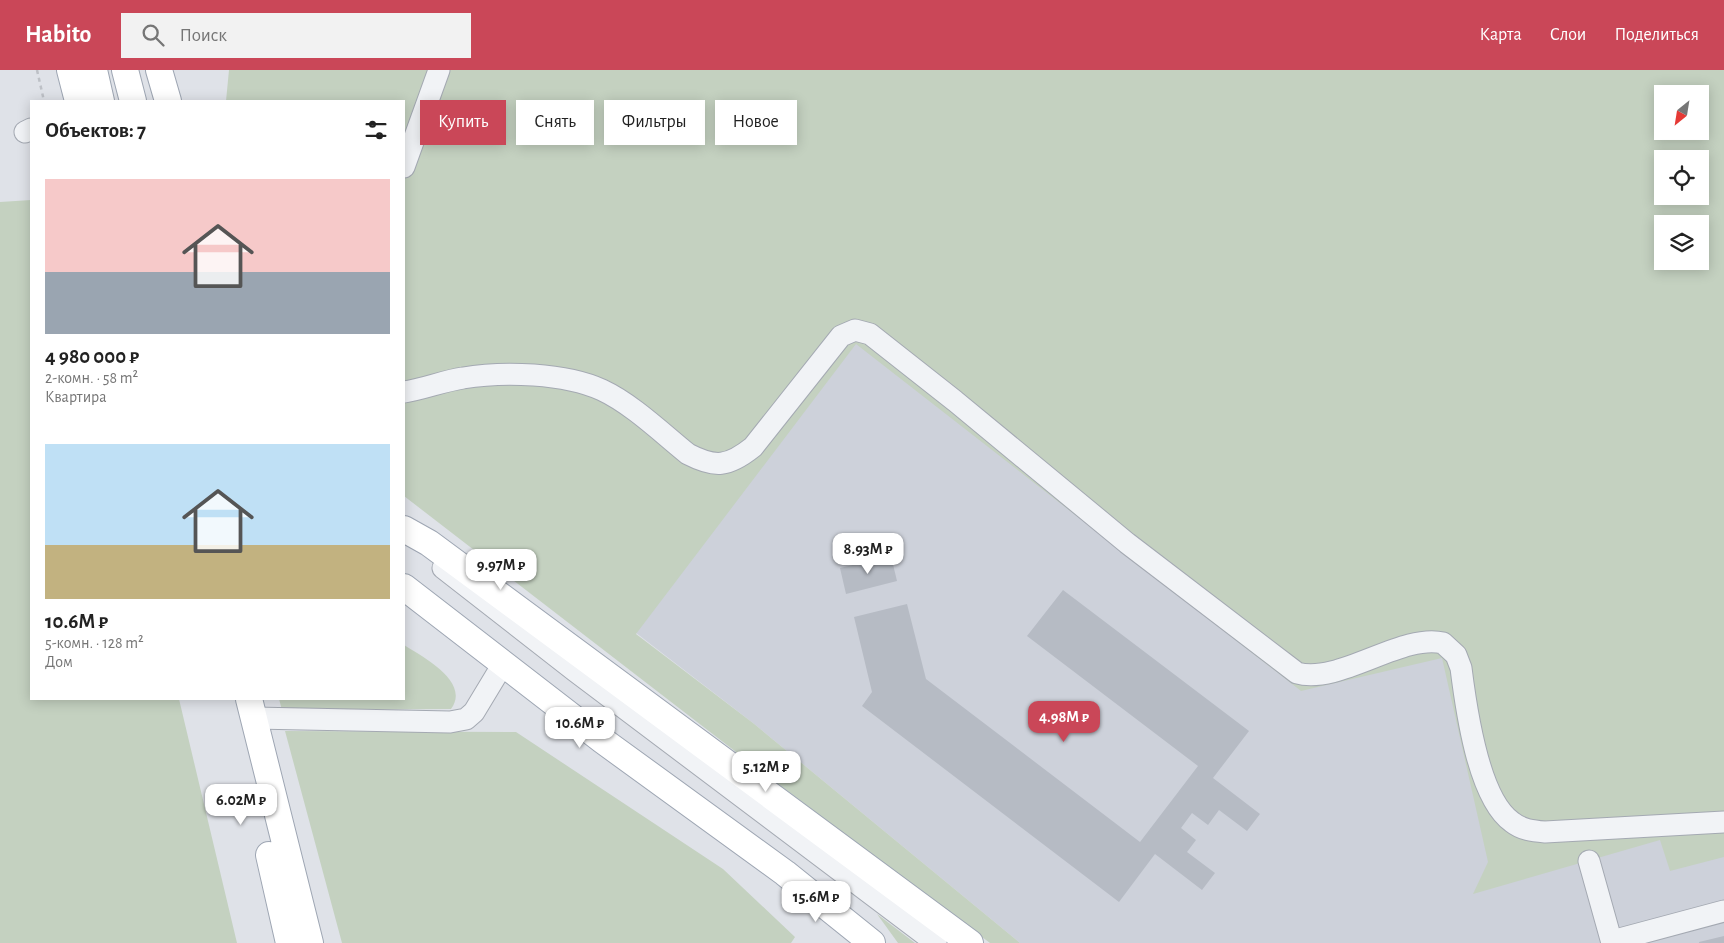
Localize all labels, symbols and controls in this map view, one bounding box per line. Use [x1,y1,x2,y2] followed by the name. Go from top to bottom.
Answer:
[121,13,471,58] search box
[139,21,167,49] icon: search
[25,23,91,47] text: Habito
[179,26,227,45] text: Поиск
[1480,26,1522,44] text: Карта
[1550,26,1586,44] text: Слои
[1614,26,1699,44] text: Поделиться
[1654,85,1709,140] north arrow
[1654,85,1709,270] map controls
[420,100,506,145] chip: Купить
[516,100,594,145] chip: Снять
[604,100,705,145] chip: Фильтры
[715,100,797,145] chip: Новое
[362,116,390,144] icon: filters
[45,120,146,141] text: Объектов: 7
[1654,150,1709,205] button: locate
[173,211,263,301] icon: home
[1654,215,1709,270] button: layers
[45,346,139,367] text: 4 980 000 ₽
[45,370,138,386] text: 2-комн. · 58 m²
[45,389,107,405] text: Квартира
[173,476,263,566] icon: home
[822,532,914,575] pin: 8.93M ₽
[844,541,892,557] text: 8.93M ₽
[455,548,547,591] pin: 9.97M ₽
[477,557,525,573] text: 9.97M ₽
[45,611,108,632] text: 10.6M ₽
[45,635,144,651] text: 5-комн. · 128 m²
[45,654,73,670] text: Дом
[1018,700,1110,743] pin: 4.98M ₽
[534,706,626,749] pin: 10.6M ₽
[1039,709,1089,725] text: 4.98M ₽
[556,715,604,731] text: 10.6M ₽
[720,750,812,793] pin: 5.12M ₽
[743,759,789,775] text: 5.12M ₽
[195,784,287,826] pin: 6.02M ₽
[216,792,266,808] text: 6.02M ₽
[770,880,862,923] pin: 15.6M ₽
[793,889,839,905] text: 15.6M ₽

